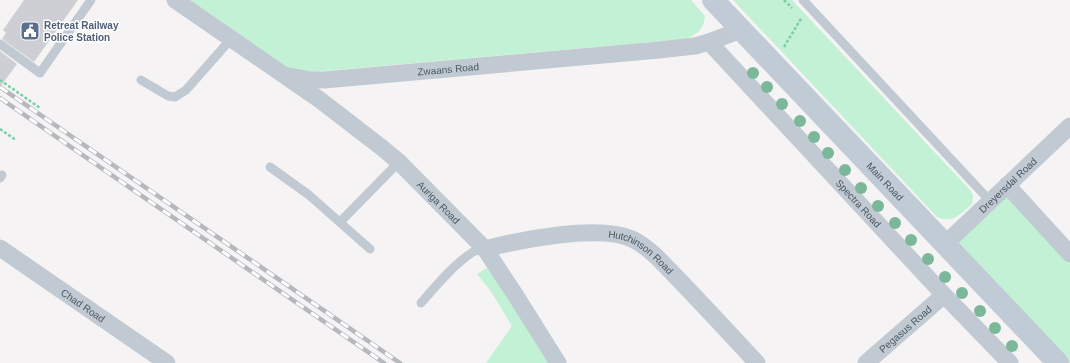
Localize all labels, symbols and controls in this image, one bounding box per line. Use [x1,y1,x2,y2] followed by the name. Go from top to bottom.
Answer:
[19,20,41,42] public building icon: Retreat Railway Police Station
[44,20,119,43] place label: Retreat Railway Police Station
[417,61,479,77] street label: Zwaans Road
[976,155,1039,215] street label: Dreyersdal Road
[865,160,906,203] street label: Main Road
[834,177,884,229] street label: Spectra Road
[415,178,462,226] street label: Auriga Road
[608,228,676,276] street label: Hutchinson Road
[59,286,107,324] street label: Chad Road
[877,303,934,355] street label: Pegasus Road

